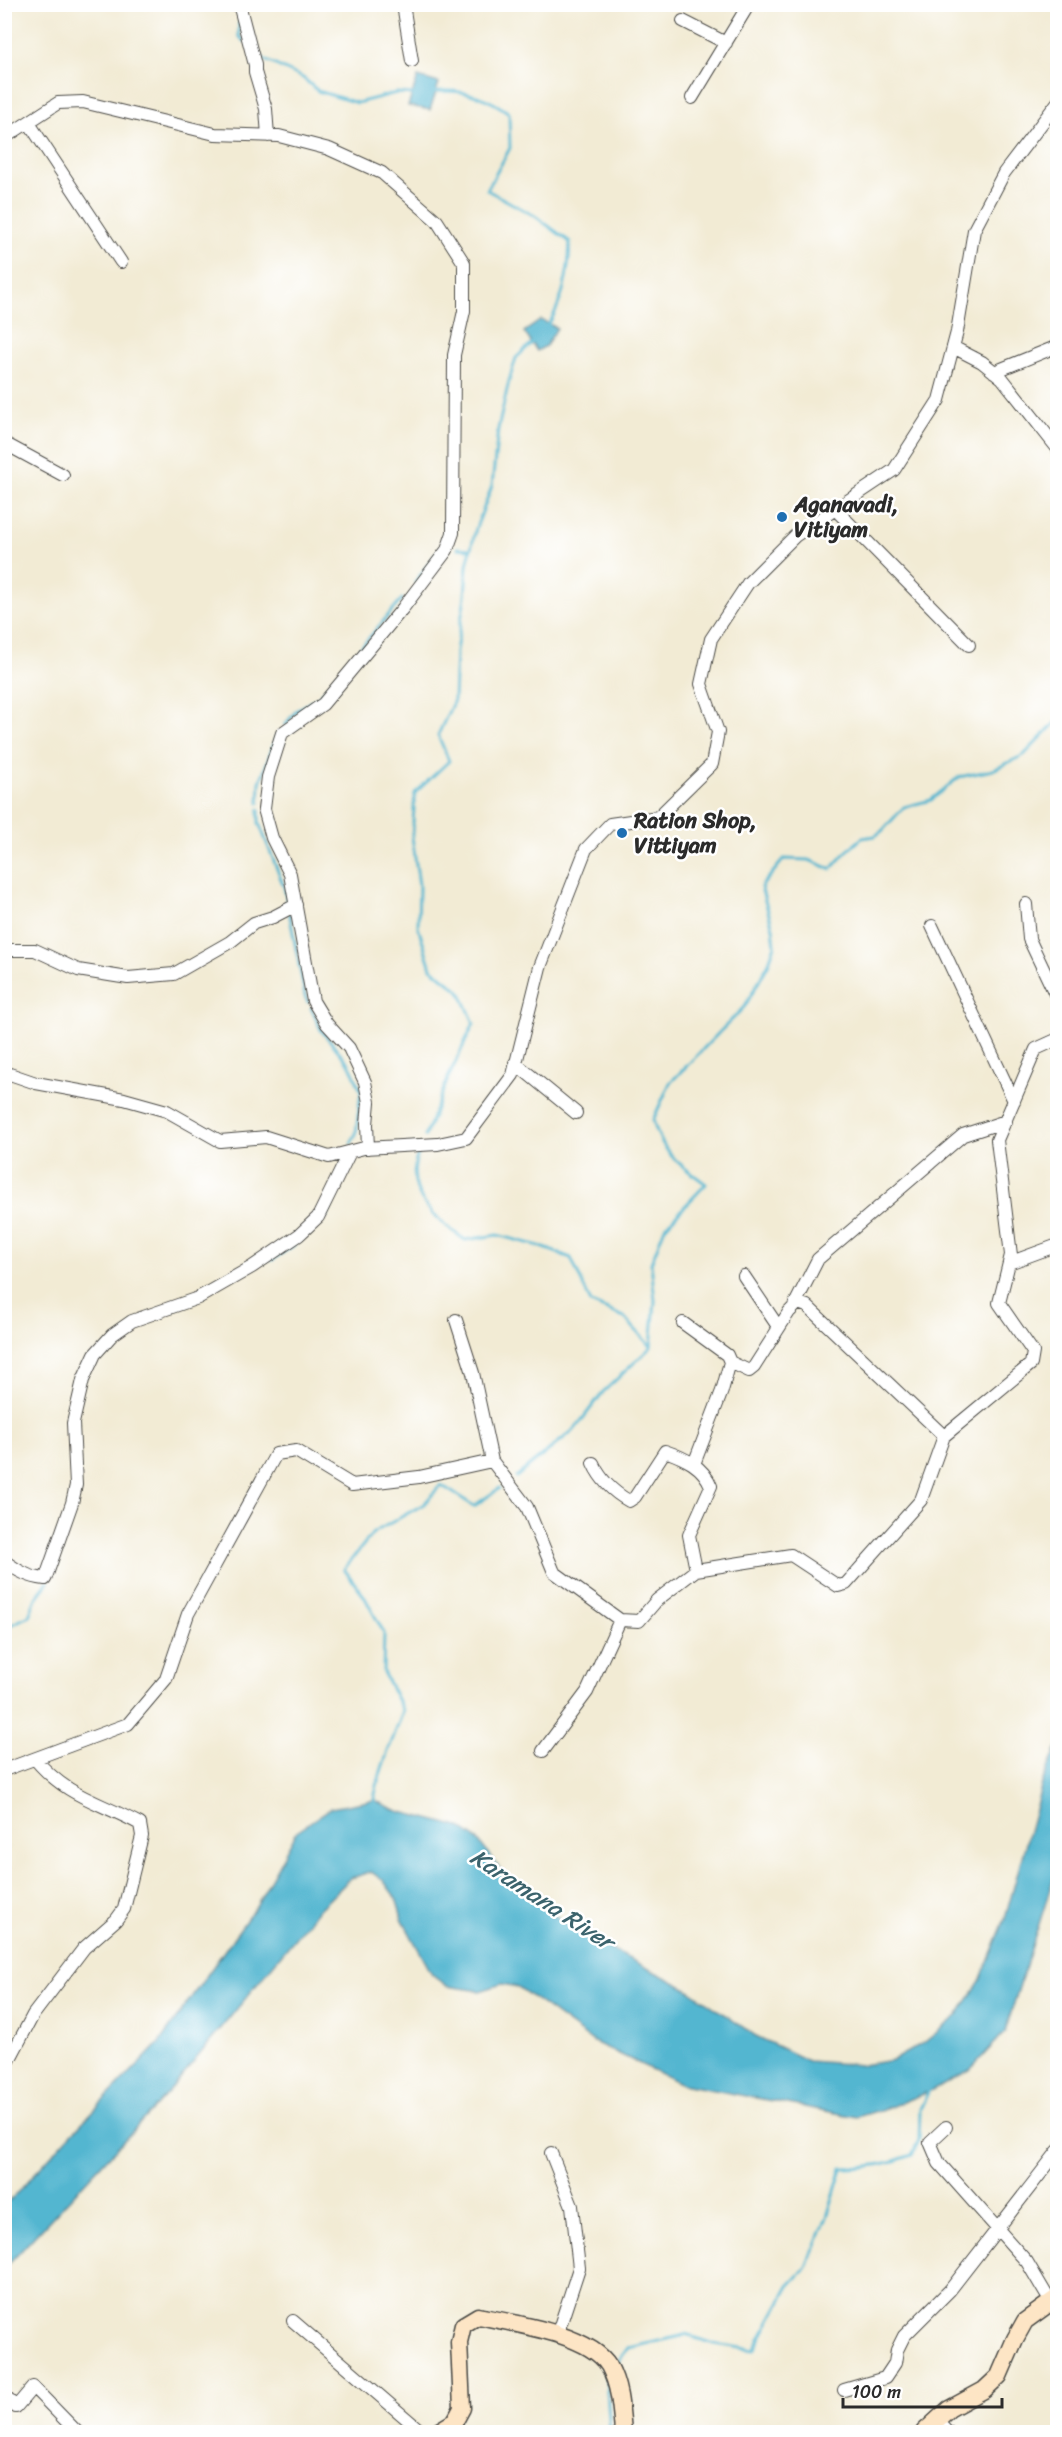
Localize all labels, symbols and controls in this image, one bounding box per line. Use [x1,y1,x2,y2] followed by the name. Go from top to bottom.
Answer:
[793,485,898,549] place label: Aganavadi, Vitiyam
[775,510,789,524] marker: Aganavadi, Vitiyam
[633,801,757,865] place label: Ration Shop, Vittiyam
[615,826,629,840] marker: Ration Shop, Vittiyam
[462,1837,626,1964] water label: Karamana River
[843,2371,1002,2409] scale bar
[852,2376,901,2408] text: 100 m

